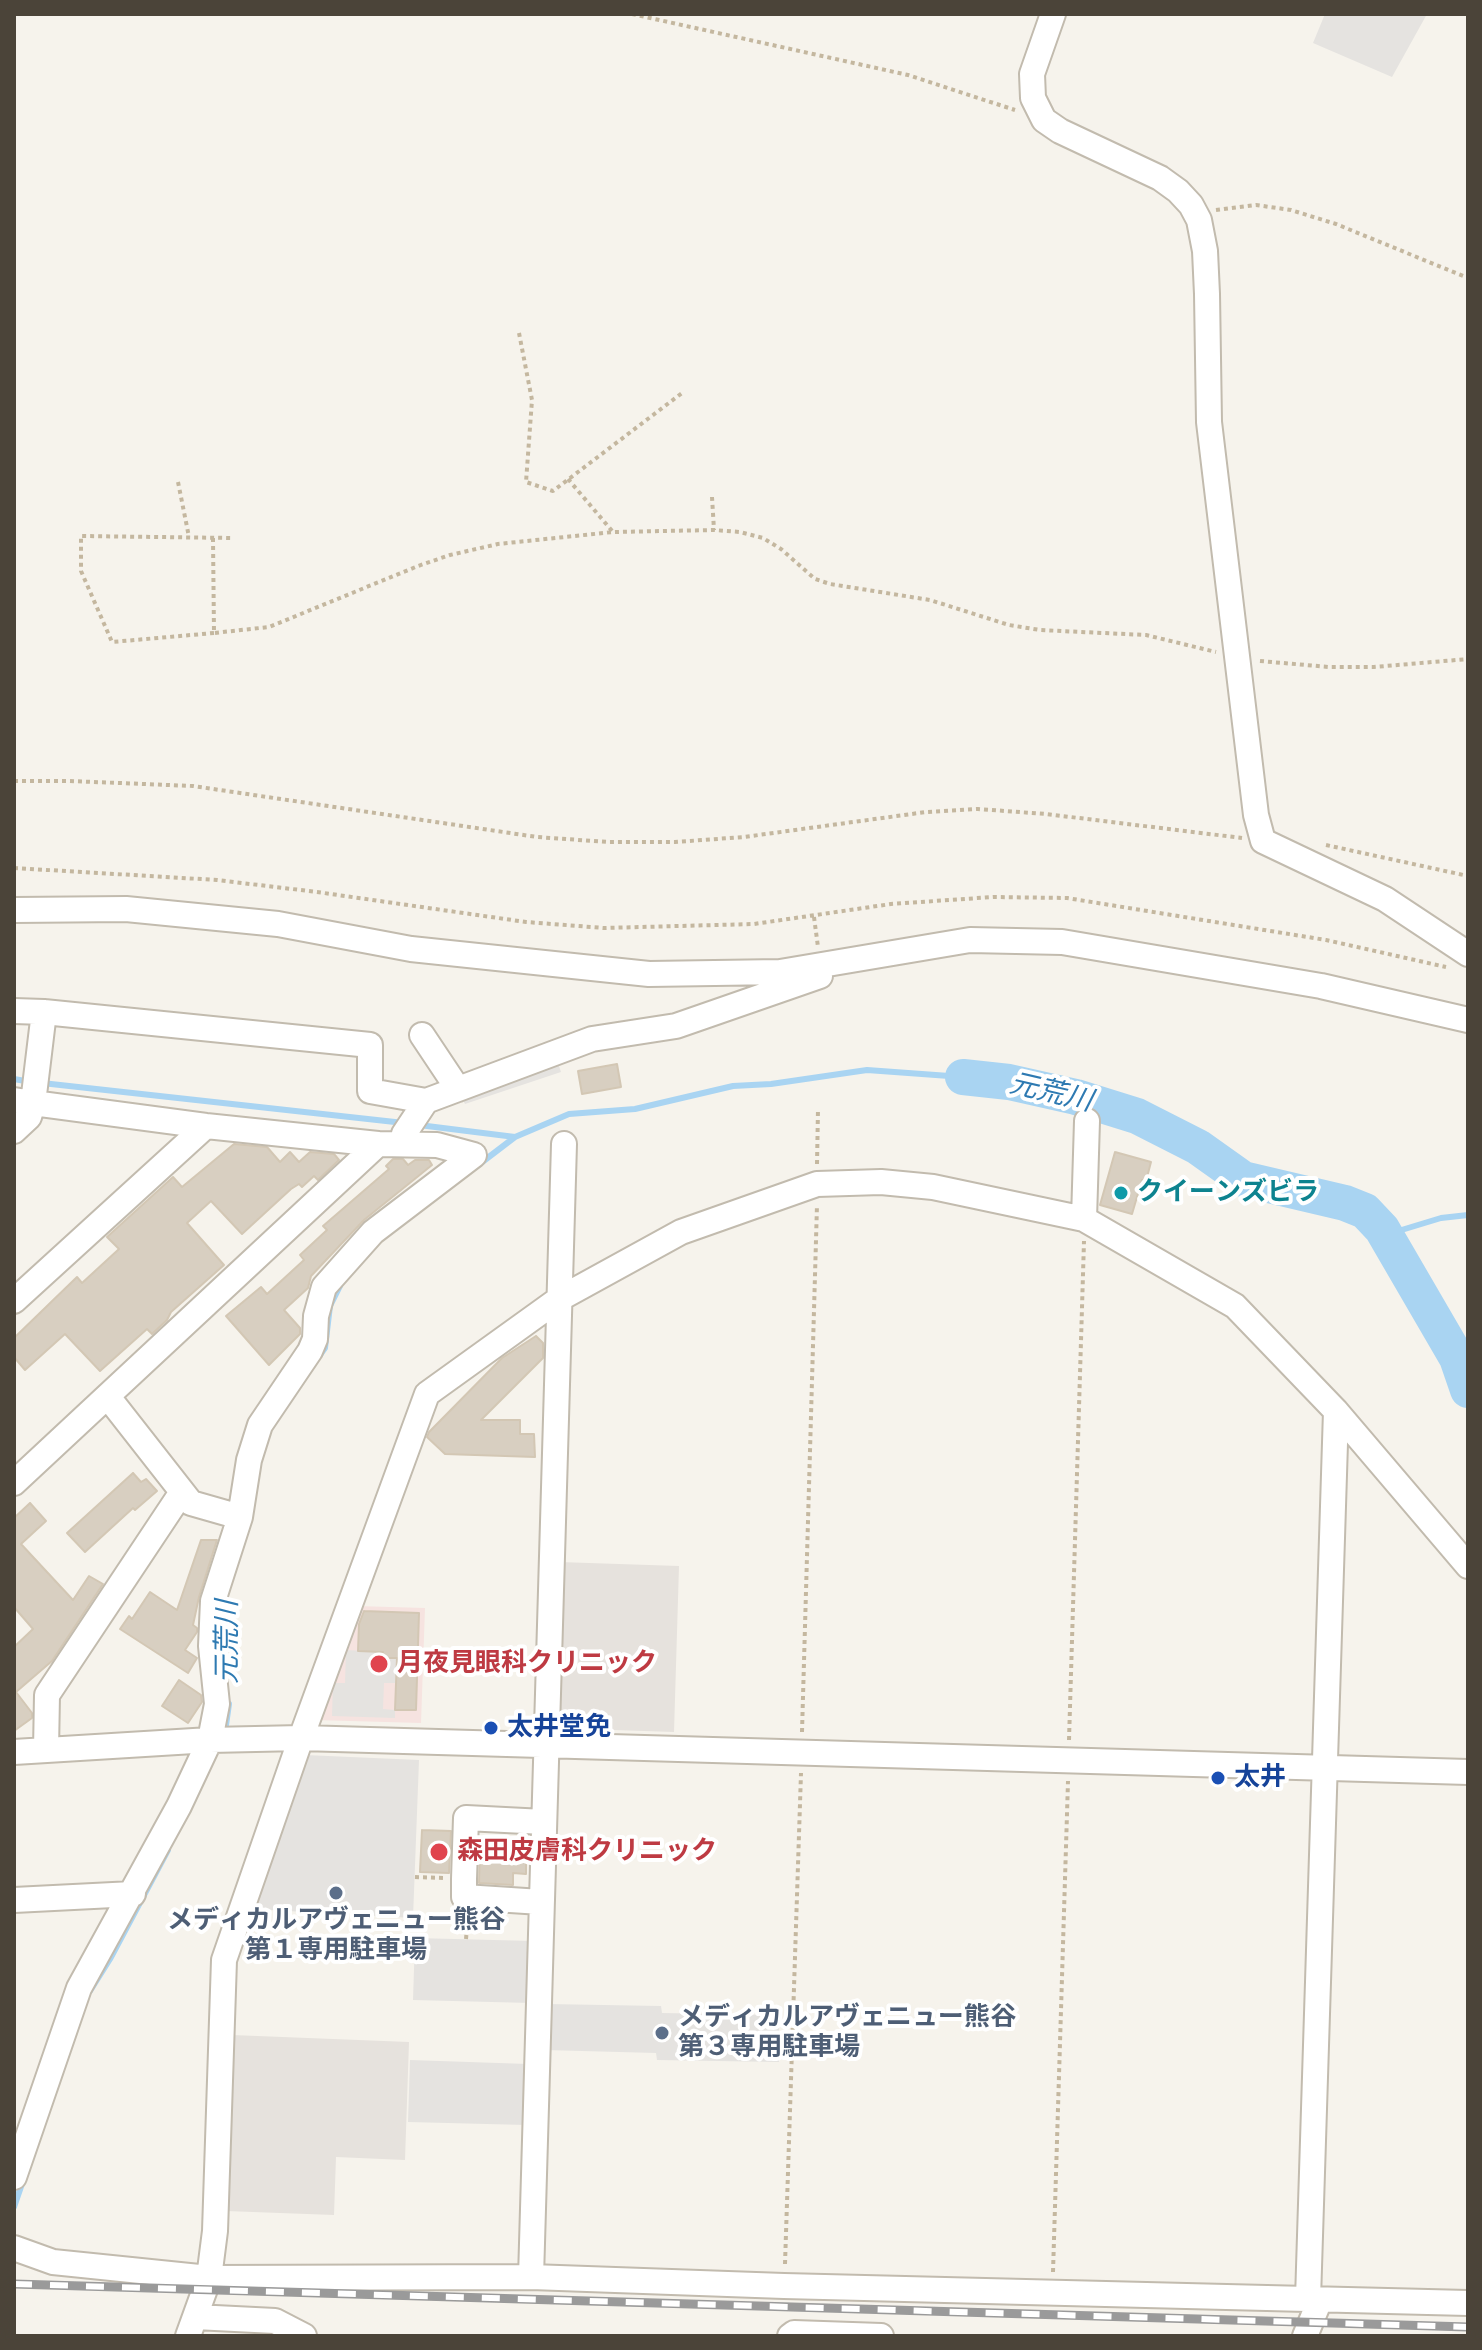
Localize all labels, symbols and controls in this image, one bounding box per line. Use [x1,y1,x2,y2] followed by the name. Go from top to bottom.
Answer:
[1006,1067,1096,1119] water label: 元荒川
[1137,1177,1319,1209] place label: クイーンズビラ
[1112,1184,1130,1202] marker: クイーンズビラ
[211,1600,245,1684] water label: 元荒川
[397,1648,657,1680] place label: 月夜見眼科クリニック
[368,1653,390,1675] marker: 月夜見眼科クリニック
[507,1712,611,1744] place label: 太井堂免
[482,1719,500,1737] marker: 太井堂免
[1234,1762,1286,1794] place label: 太井
[1209,1769,1227,1787] marker: 太井
[457,1836,717,1868] place label: 森田皮膚科クリニック
[428,1841,450,1863] marker: 森田皮膚科クリニック
[327,1884,345,1902] marker: メディカルアヴェニュー熊谷 第１専用駐車場
[167,1905,505,1966] place label: メディカルアヴェニュー熊谷 第１専用駐車場
[678,2002,1016,2064] place label: メディカルアヴェニュー熊谷 第３専用駐車場
[653,2024,671,2042] marker: メディカルアヴェニュー熊谷 第３専用駐車場

